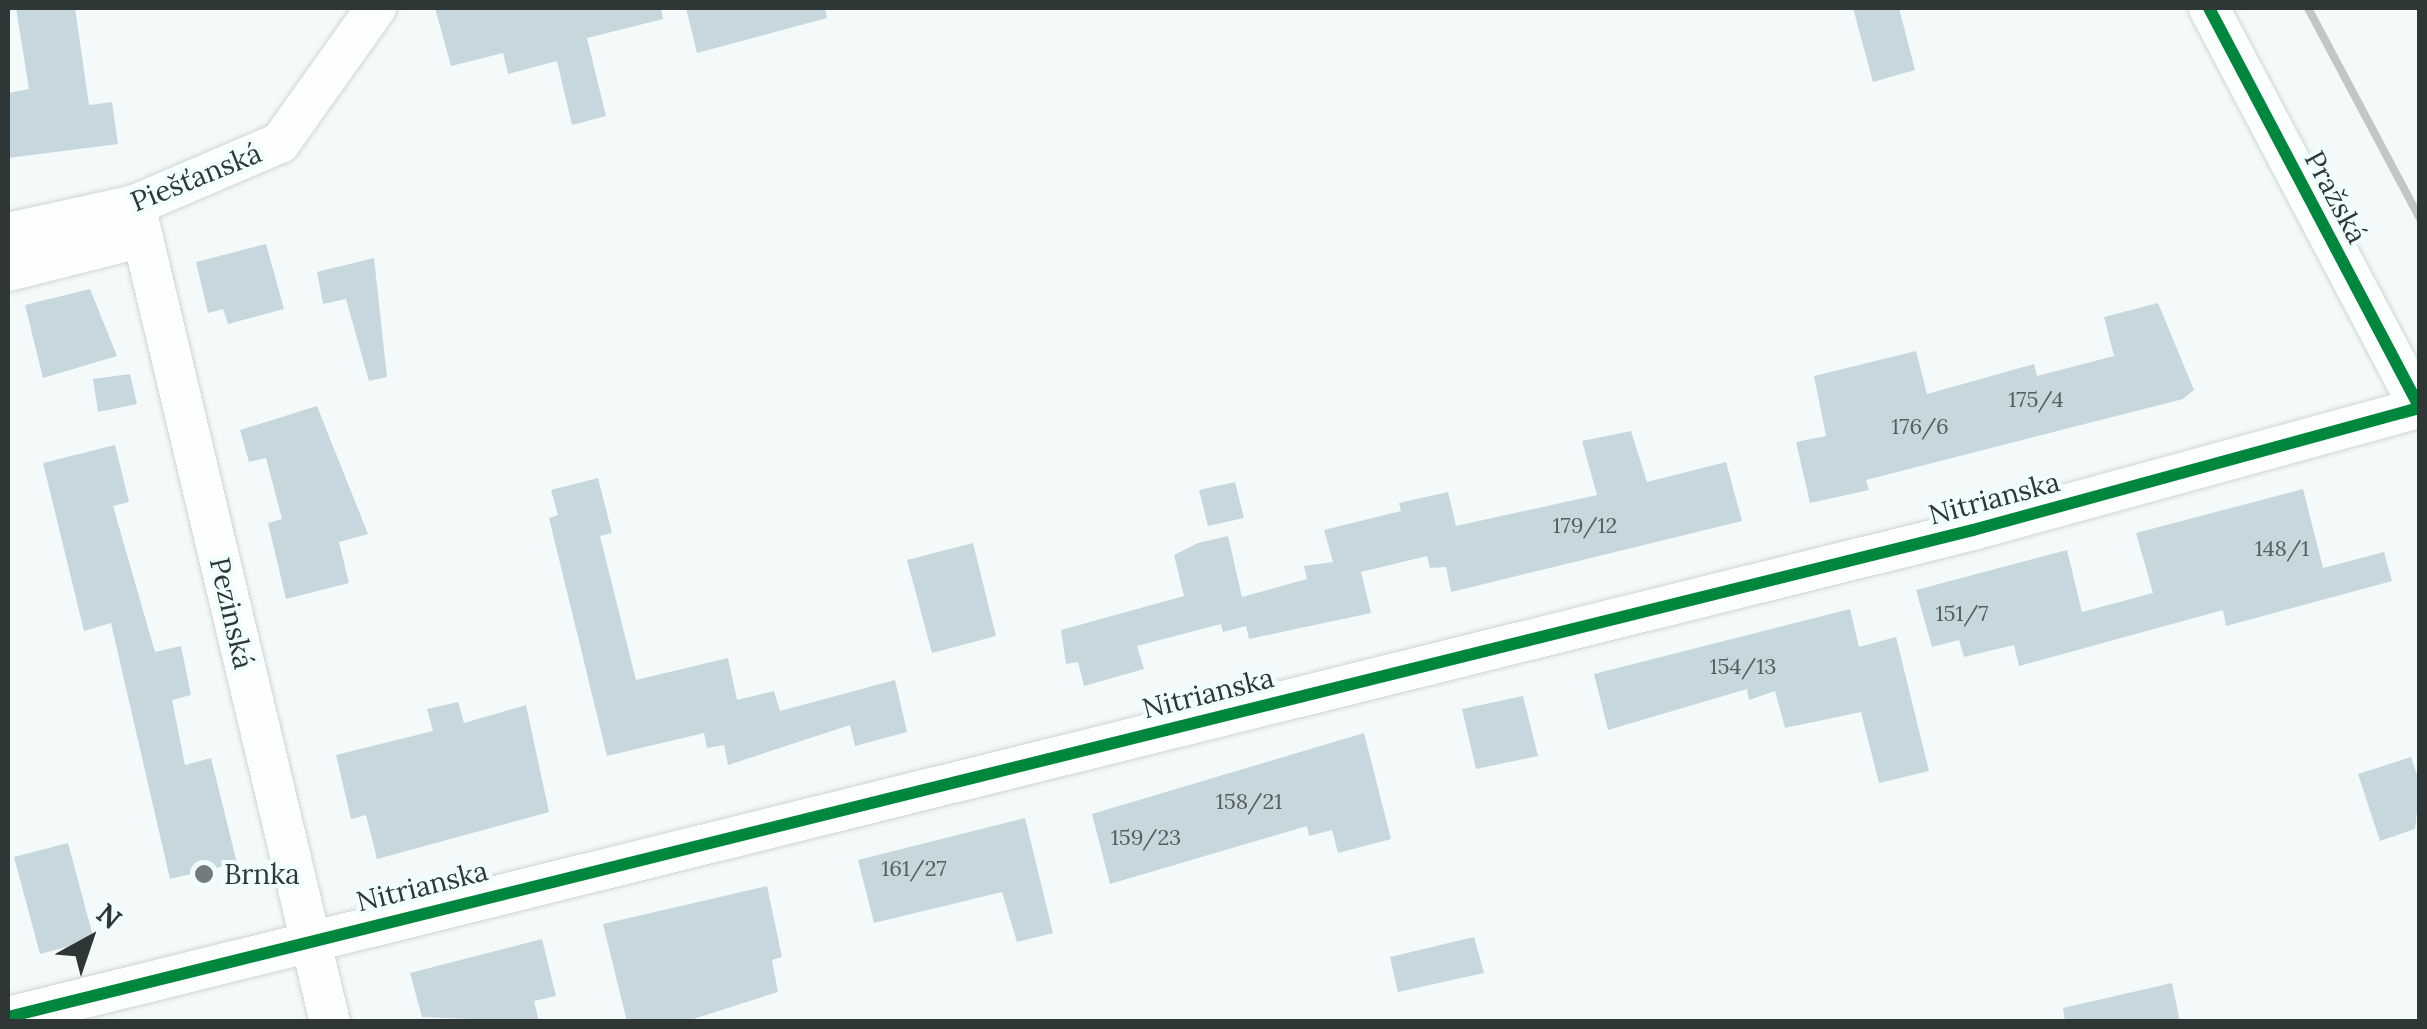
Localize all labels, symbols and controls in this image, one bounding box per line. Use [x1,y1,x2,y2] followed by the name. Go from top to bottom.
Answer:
[126,136,266,218] street label: Piešťanská
[2298,145,2374,249] street label: Pražská
[2008,387,2064,413] house number: 175/4
[1891,414,1949,440] house number: 176/6
[1925,464,2063,532] street label: Nitrianska
[1553,513,1617,539] house number: 179/12
[2255,536,2309,562] house number: 148/1
[203,554,261,672] street label: Pezinská
[1936,601,1988,627] house number: 151/7
[1710,654,1776,680] house number: 154/13
[1139,660,1277,726] street label: Nitrianska
[1216,789,1282,815] house number: 158/21
[1111,825,1181,851] house number: 159/23
[353,853,491,919] street label: Nitrianska
[881,856,947,882] house number: 161/27
[224,857,300,891] place label: Brnka
[193,863,215,885] marker: Brnka
[40,889,140,989] north arrow
[89,895,129,937] text: N

